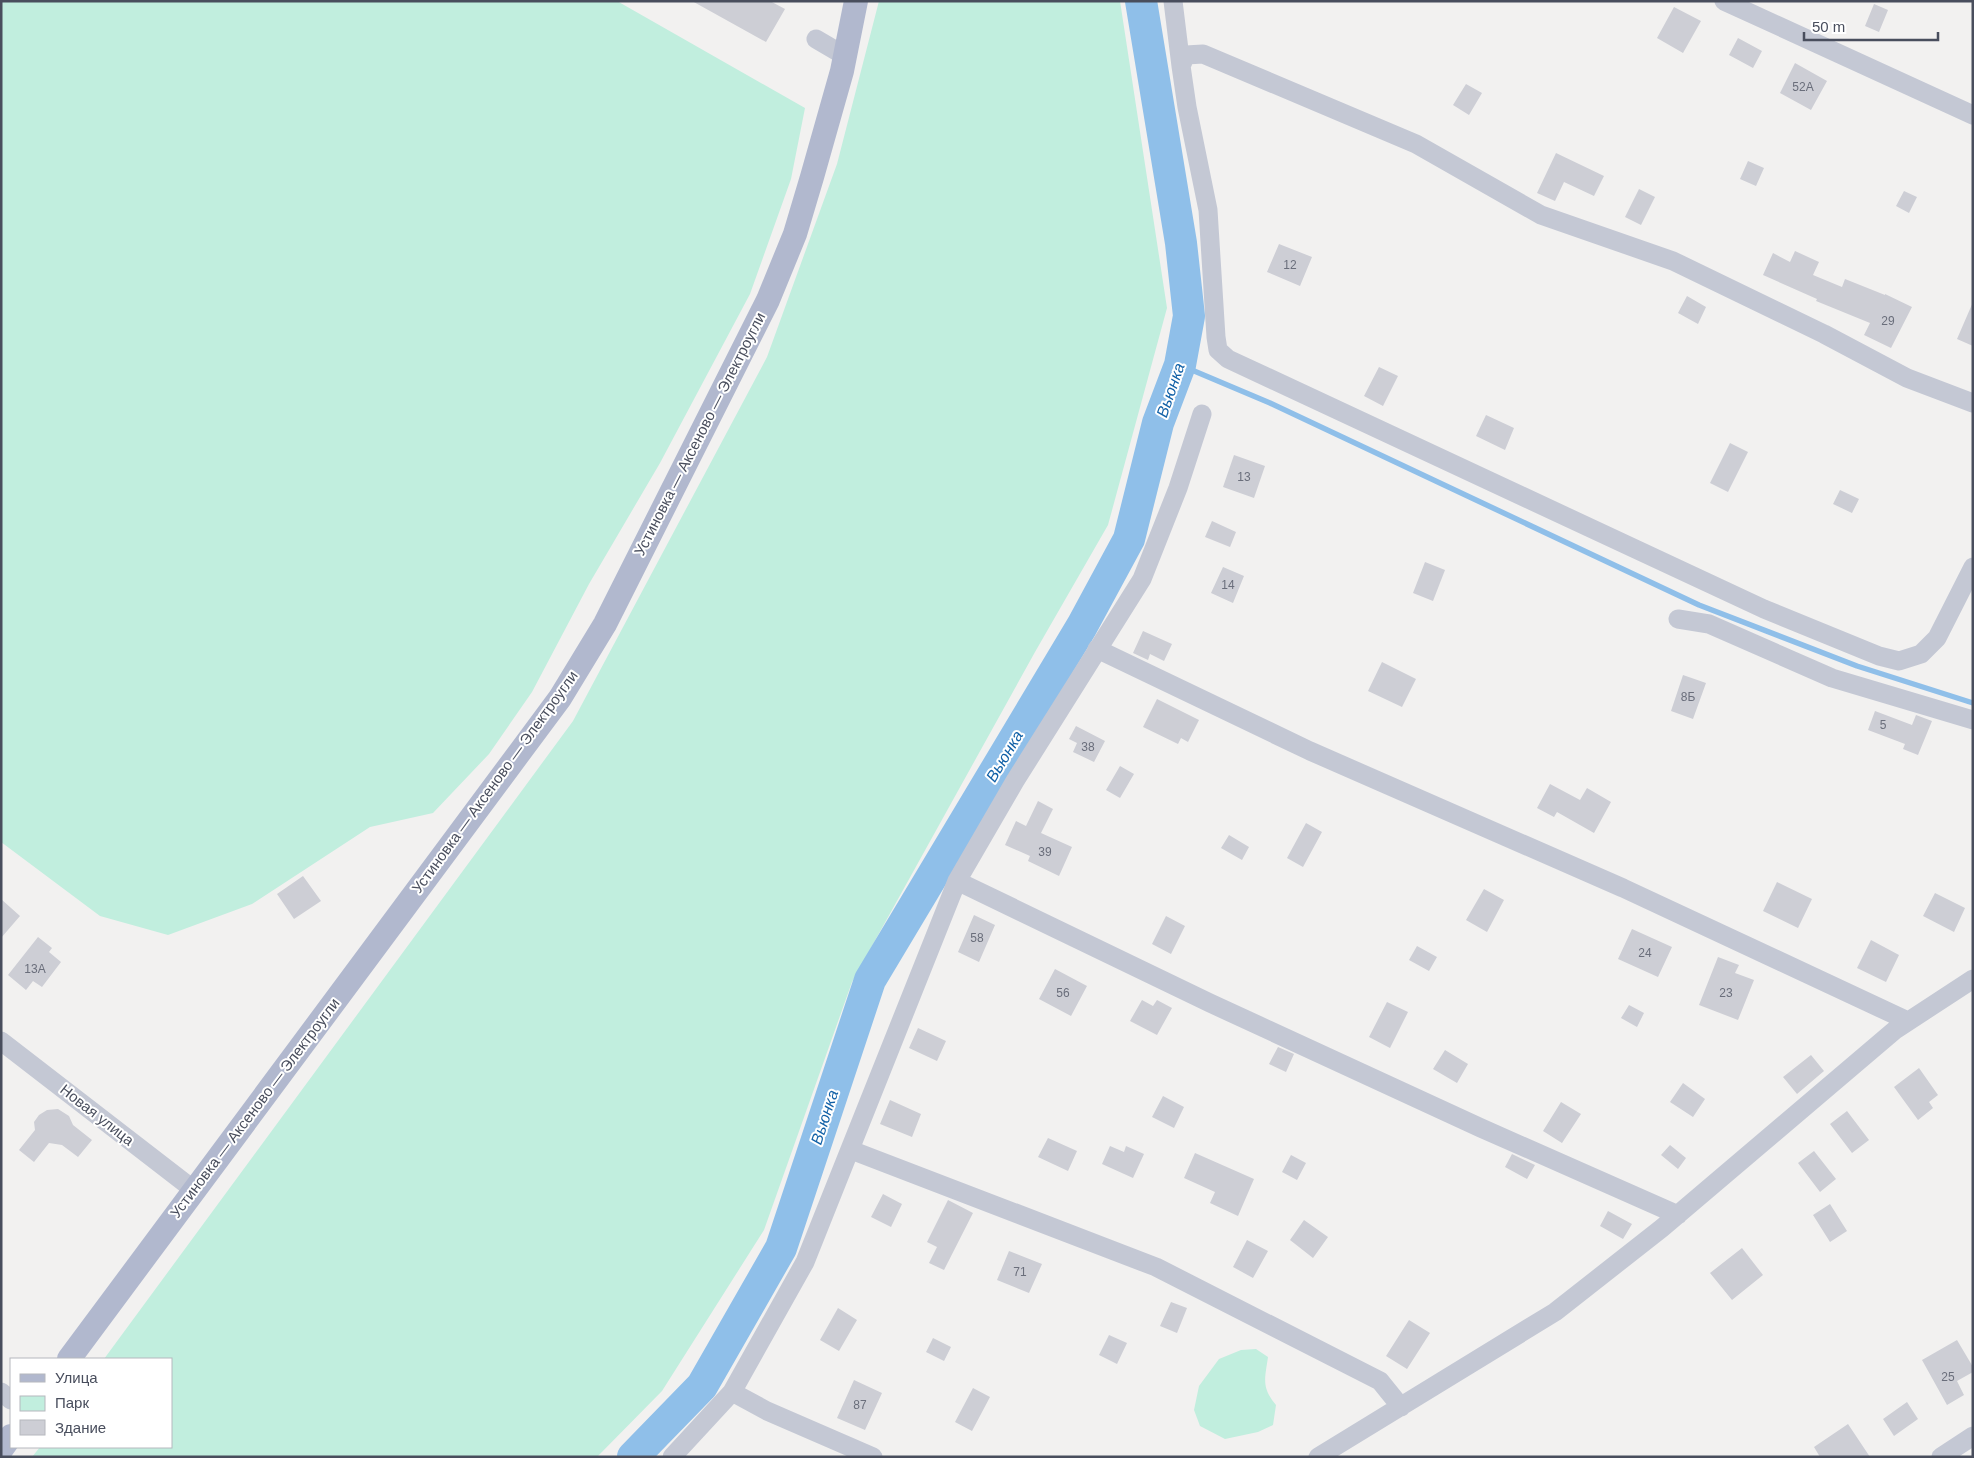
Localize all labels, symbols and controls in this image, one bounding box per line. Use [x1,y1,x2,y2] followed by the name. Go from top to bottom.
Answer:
[1804,10,1938,42] scale bar
[1812,18,1845,35] text: 50 m
[1792,80,1814,94] house number: 52А
[1283,258,1297,272] house number: 12
[631,309,769,558] street label: Устиновка — Аксеново — Электроугли
[1881,314,1895,328] house number: 29
[1153,361,1188,420] water label: Вьюнка
[1237,470,1251,484] house number: 13
[1221,578,1235,592] house number: 14
[408,667,581,896] street label: Устиновка — Аксеново — Электроугли
[1681,690,1695,704] house number: 8Б
[1880,718,1887,732] house number: 5
[983,728,1026,785] water label: Вьюнка
[1081,740,1095,754] house number: 38
[1038,845,1052,859] house number: 39
[970,931,984,945] house number: 58
[1638,946,1652,960] house number: 24
[24,962,46,976] house number: 13А
[1056,986,1070,1000] house number: 56
[1719,986,1733,1000] house number: 23
[166,995,343,1221] street label: Устиновка — Аксеново — Электроугли
[57,1081,138,1149] street label: Новая улица
[808,1088,841,1147] water label: Вьюнка
[1013,1265,1027,1279] house number: 71
[10,1358,172,1448] legend
[55,1369,98,1386] text: Улица
[1941,1370,1955,1384] house number: 25
[55,1394,89,1411] text: Парк
[853,1398,867,1412] house number: 87
[55,1419,106,1436] text: Здание

